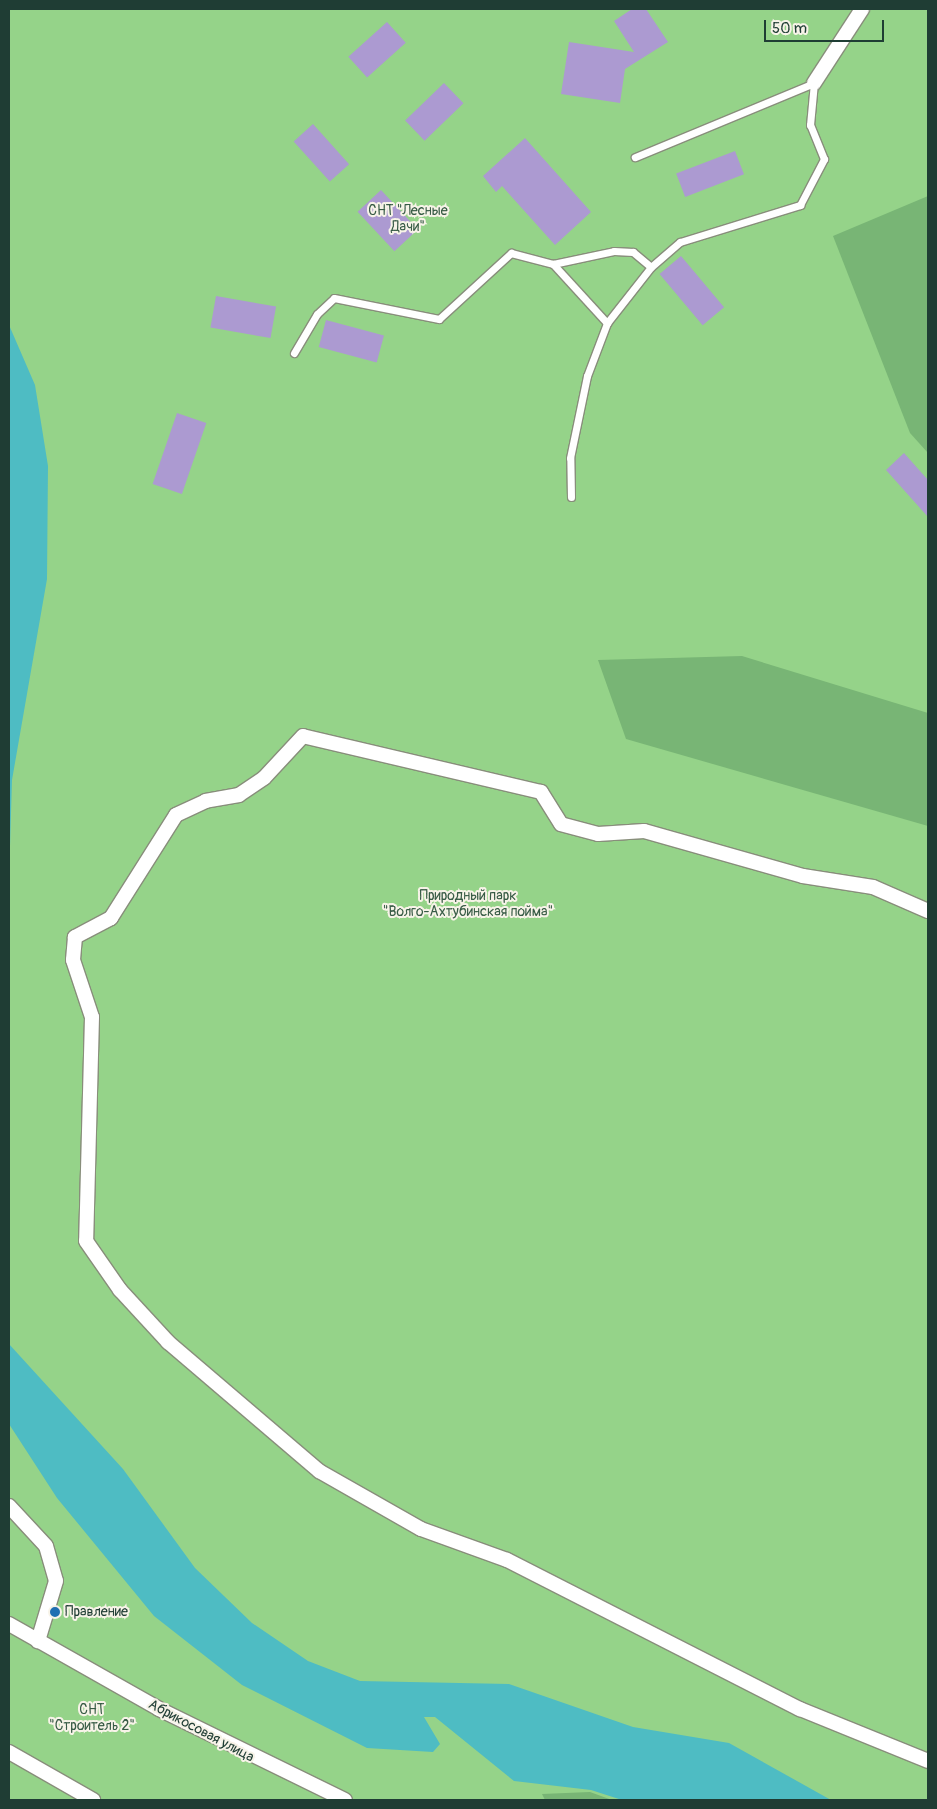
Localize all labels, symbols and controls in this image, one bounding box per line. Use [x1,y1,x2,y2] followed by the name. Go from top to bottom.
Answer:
[767,10,887,42] scale bar
[772,19,807,38] text: 50 m
[368,203,448,236] park label: СНТ "Лесные Дачи"
[383,888,553,920] park label: Природный парк "Волго-Ахтубинская пойма"
[65,1604,128,1620] place label: Правление
[49,1606,61,1618] marker: Правление
[145,1696,257,1766] street label: Абрикосовая улица
[49,1702,135,1734] park label: СНТ "Строитель 2"

